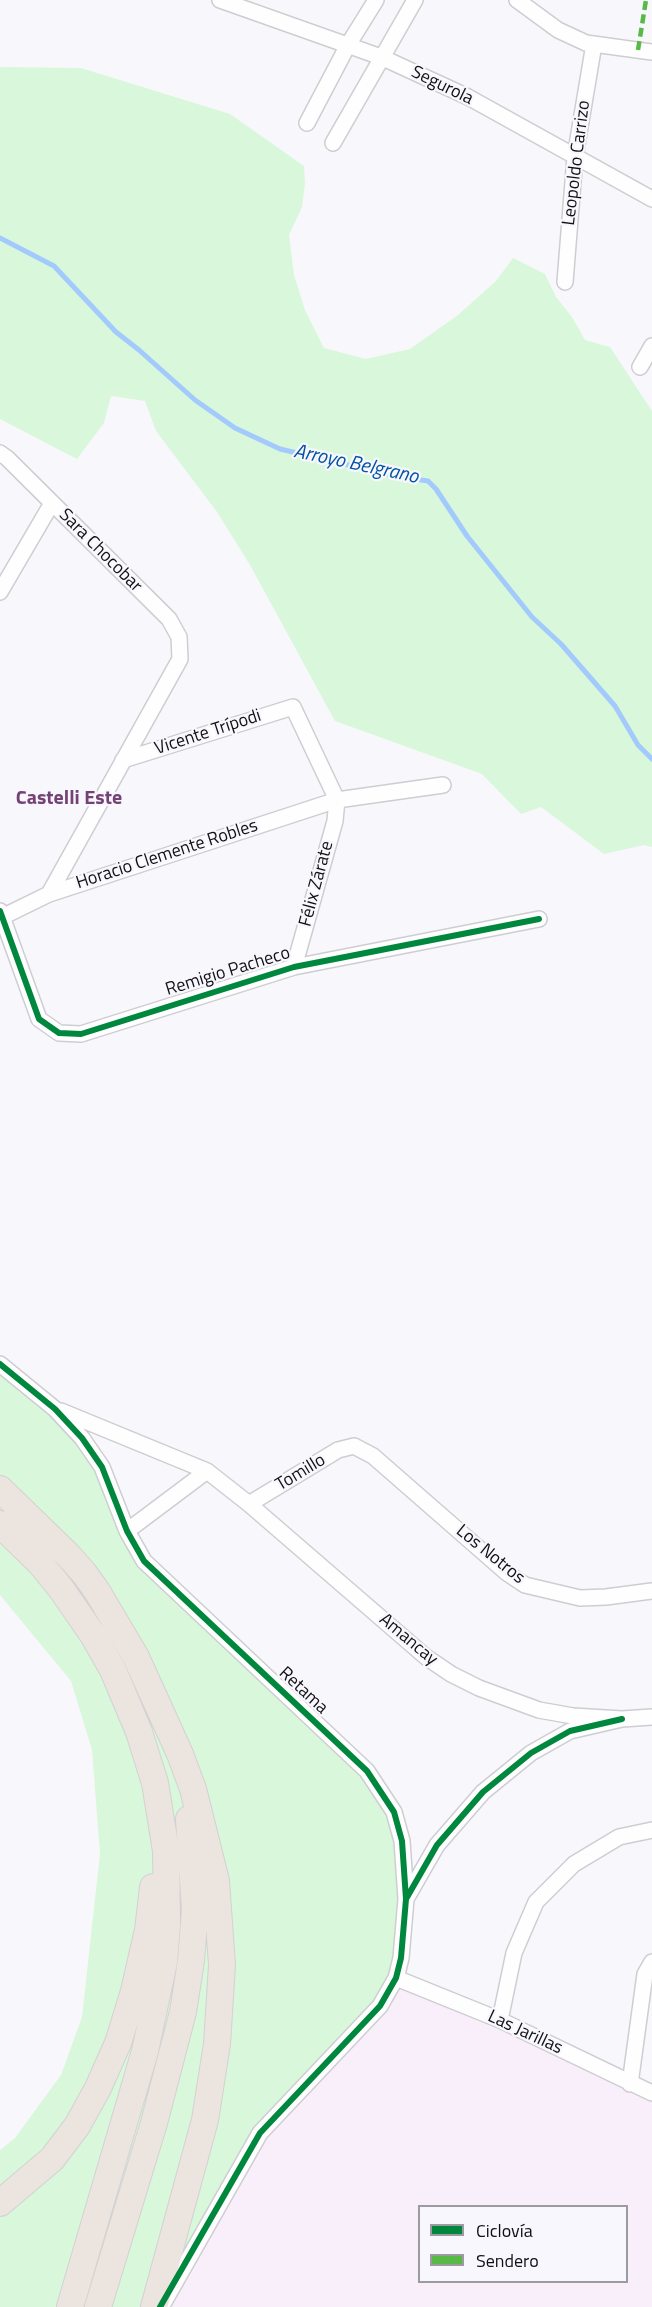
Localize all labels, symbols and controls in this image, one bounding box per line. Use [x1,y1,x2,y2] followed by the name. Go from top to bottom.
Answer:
[407,62,477,110] street label: Segurola
[559,99,595,227] street label: Leopoldo Carrizo
[292,440,420,490] water label: Arroyo Belgrano
[54,505,146,597] street label: Sara Chocobar
[152,706,264,760] street label: Vicente Trípodi
[16,787,122,811] district label: Castelli Este
[73,815,261,895] street label: Horacio Clemente Robles
[295,839,339,929] street label: Félix Zárate
[163,943,293,1001] street label: Remigio Pacheco
[272,1450,330,1496] street label: Tomillo
[451,1521,529,1589] street label: Los Notros
[374,1609,442,1671] street label: Amancay
[274,1663,332,1719] street label: Retama
[484,2006,566,2060] street label: Las Jarillas
[418,2205,628,2283] legend
[476,2217,533,2244] text: Ciclovía
[476,2247,539,2274] text: Sendero

